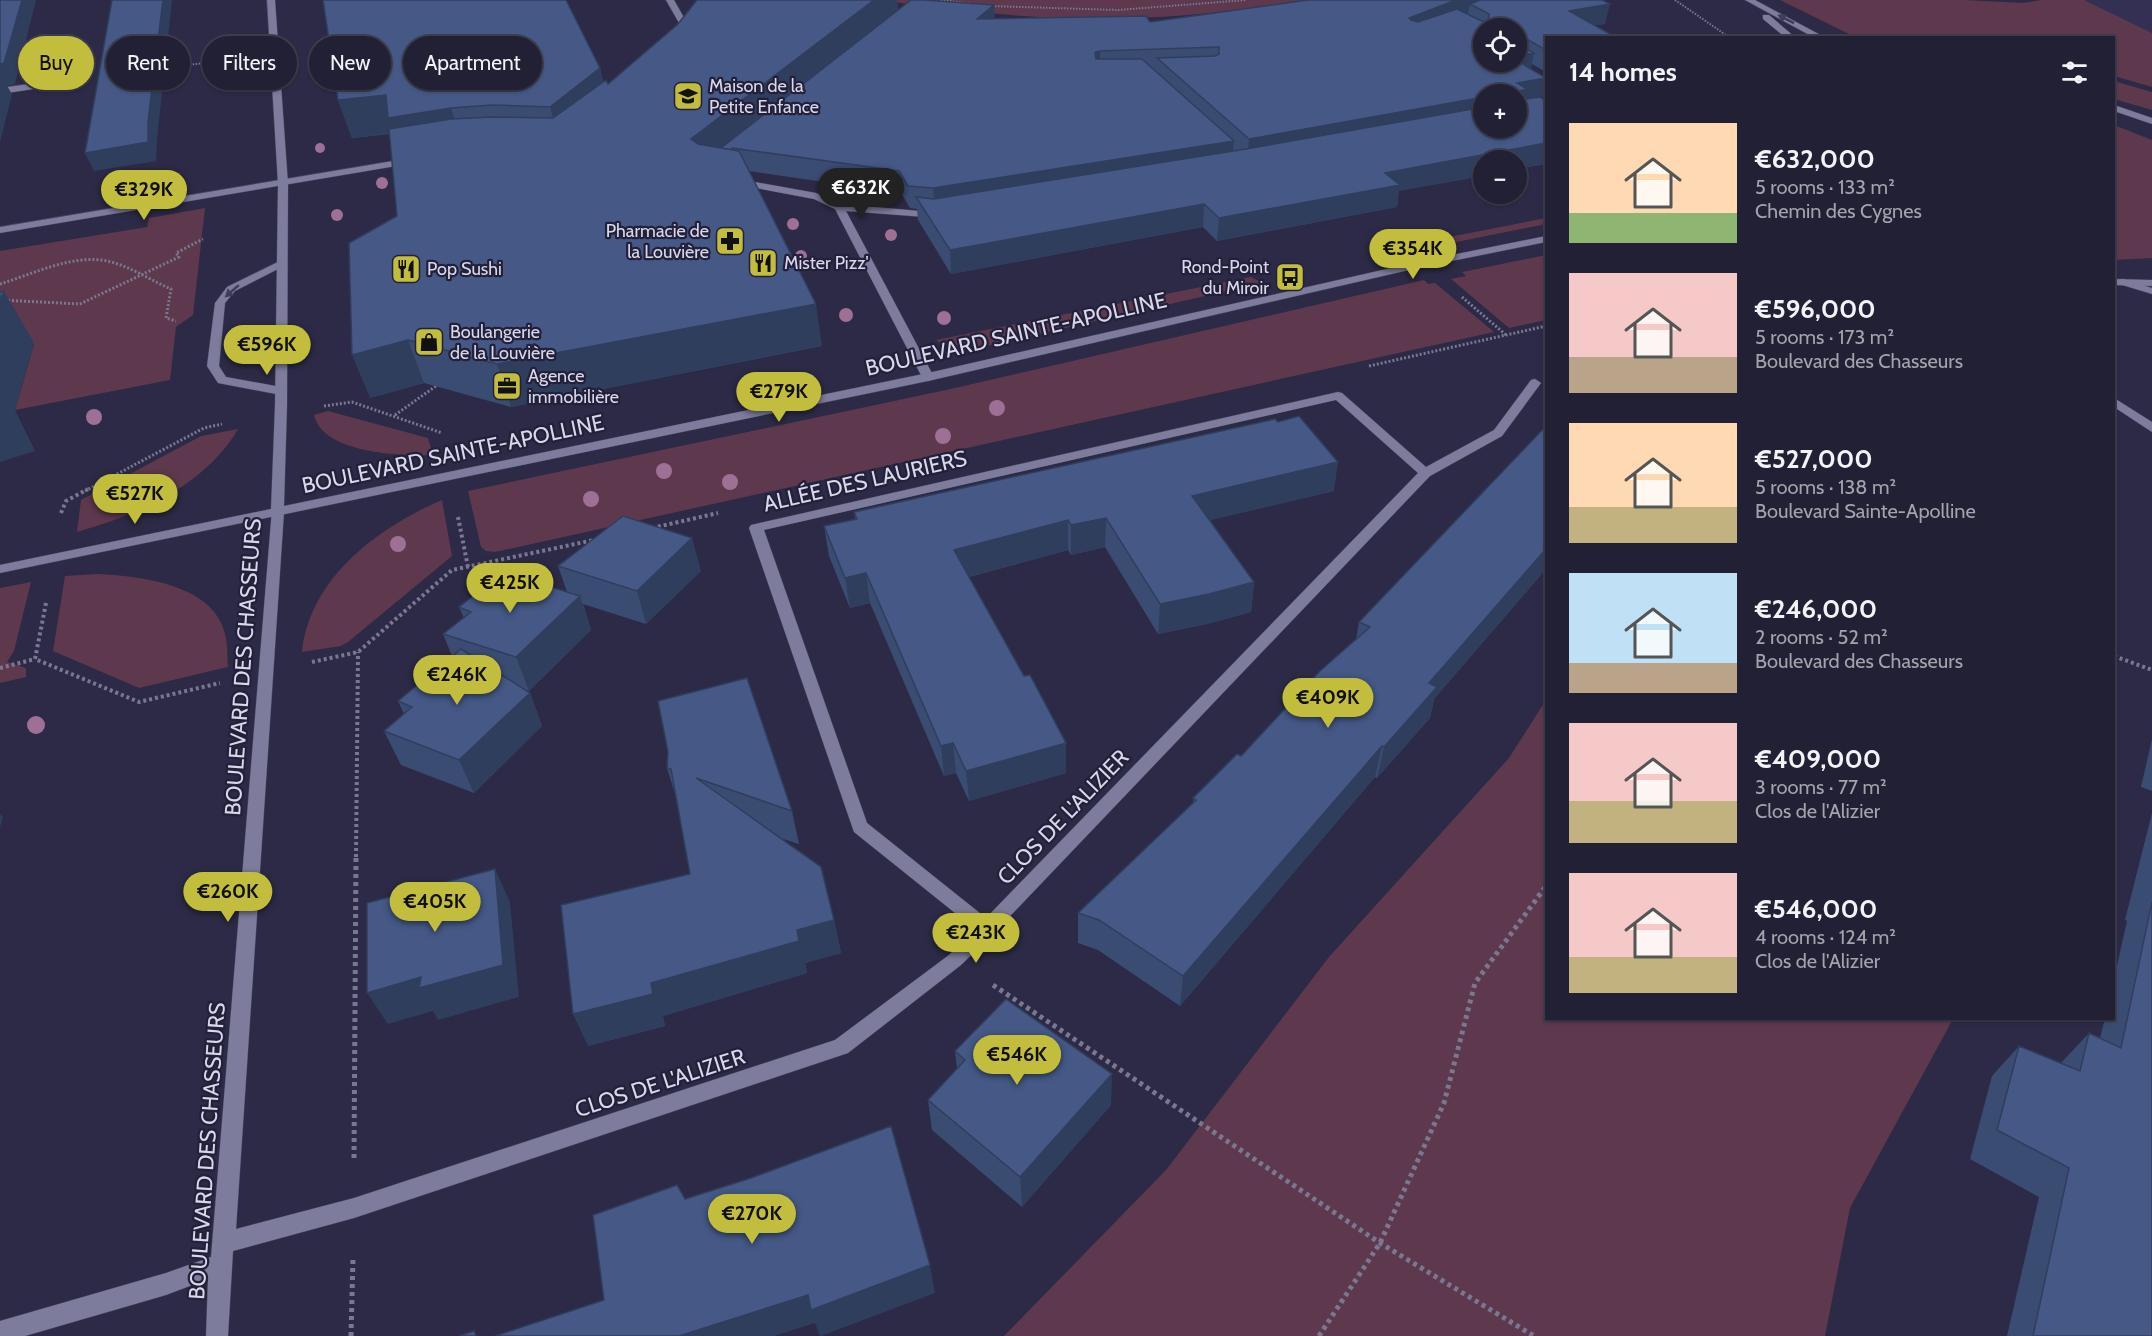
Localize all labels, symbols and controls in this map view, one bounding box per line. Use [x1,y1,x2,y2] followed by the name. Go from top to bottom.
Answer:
[1777,14,1794,24] one-way arrow
[1473,18,1527,204] map controls
[1473,18,1527,72] button: locate
[18,36,94,90] chip: Buy
[106,36,190,90] chip: Rent
[202,36,297,90] chip: Filters
[309,36,391,90] chip: New
[403,36,542,90] chip: Apartment
[1569,56,1677,88] text: 14 homes
[2058,56,2091,89] icon: filters
[709,75,819,118] place label: Maison de la Petite Enfance
[672,80,704,112] school or university icon: Maison de la Petite Enfance
[1473,84,1527,138] button: +
[1755,143,1875,175] text: €632,000
[1617,147,1689,219] icon: home
[1473,150,1527,204] button: −
[819,168,903,219] pin: €632K
[102,170,186,221] pin: €329K
[832,175,890,199] text: €632K
[1755,175,1895,199] text: 5 rooms · 133 m²
[115,177,173,201] text: €329K
[1755,199,1922,223] text: Chemin des Cygnes
[606,220,709,263] place label: Pharmacie de la Louvière
[714,225,746,257] pharmacy icon: Pharmacie de la Louvière
[1371,229,1455,280] pin: €354K
[1383,236,1443,260] text: €354K
[747,247,779,279] restaurant icon: Mister Pizz'
[784,252,869,274] place label: Mister Pizz'
[390,253,422,285] restaurant icon: Pop Sushi
[1181,256,1269,299] place label: Rond-Point du Miroir
[427,258,502,280] place label: Pop Sushi
[1274,261,1306,293] bus stop icon: Rond-Point du Miroir
[224,285,239,298] one-way arrow
[863,286,1169,382] street label: BOULEVARD SAINTE-APOLLINE
[1755,293,1876,325] text: €596,000
[1617,297,1689,369] icon: home
[450,321,555,364] place label: Boulangerie de la Louvière
[225,325,309,376] pin: €596K
[1755,325,1894,349] text: 5 rooms · 173 m²
[413,326,445,358] shop icon: Boulangerie de la Louvière
[238,332,296,356] text: €596K
[1755,349,1963,373] text: Boulevard des Chasseurs
[528,365,619,408] place label: Agence immobilière
[491,370,523,402] office icon: Agence immobilière
[737,372,821,423] pin: €279K
[750,379,808,403] text: €279K
[299,409,607,499] street label: BOULEVARD SAINTE-APOLLINE
[1755,443,1873,475] text: €527,000
[761,444,970,518] street label: ALLÉE DES LAURIERS
[1617,447,1689,519] icon: home
[93,474,177,525] pin: €527K
[1755,475,1896,499] text: 5 rooms · 138 m²
[107,481,163,505] text: €527K
[1755,499,1976,523] text: Boulevard Sainte-Apolline
[219,517,267,817] street label: BOULEVARD DES CHASSEURS
[468,563,552,614] pin: €425K
[480,570,540,594] text: €425K
[1755,593,1877,625] text: €246,000
[1617,597,1689,669] icon: home
[1755,625,1888,649] text: 2 rooms · 52 m²
[1755,649,1963,673] text: Boulevard des Chasseurs
[415,655,499,706] pin: €246K
[427,662,487,686] text: €246K
[1286,678,1370,729] pin: €409K
[1296,685,1360,709] text: €409K
[1755,743,1881,775] text: €409,000
[992,744,1134,890] street label: CLOS DE L'ALIZIER
[1617,747,1689,819] icon: home
[1755,775,1887,799] text: 3 rooms · 77 m²
[1755,799,1880,823] text: Clos de l'Alizier
[186,872,270,923] pin: €260K
[197,879,259,903] text: €260K
[393,882,477,933] pin: €405K
[404,889,466,913] text: €405K
[1755,893,1877,925] text: €546,000
[1617,897,1689,969] icon: home
[934,913,1018,964] pin: €243K
[946,920,1006,944] text: €243K
[1755,925,1896,949] text: 4 rooms · 124 m²
[1755,949,1880,973] text: Clos de l'Alizier
[183,1001,231,1301] street label: BOULEVARD DES CHASSEURS
[975,1035,1059,1086] pin: €546K
[987,1042,1047,1066] text: €546K
[572,1043,748,1123] street label: CLOS DE L'ALIZIER
[710,1194,794,1245] pin: €270K
[722,1201,782,1225] text: €270K

